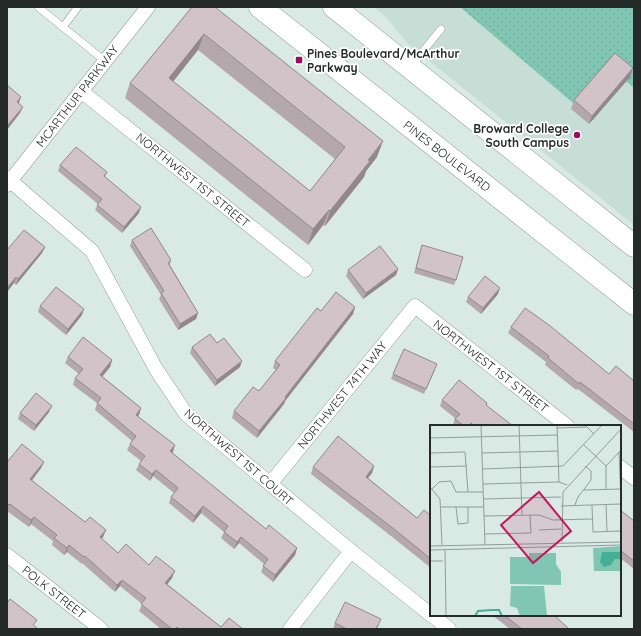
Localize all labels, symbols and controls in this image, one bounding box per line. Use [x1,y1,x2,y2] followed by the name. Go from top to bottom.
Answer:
[33,42,122,150] street label: MCARTHUR PARKWAY
[307,46,460,75] place label: Pines Boulevard/McArthur Parkway
[294,55,304,65] marker: Pines Boulevard/McArthur Parkway
[400,117,494,195] street label: PINES BOULEVARD
[473,121,569,150] place label: Broward College South Campus
[133,129,253,231] street label: NORTHWEST 1ST STREET
[572,130,582,140] marker: Broward College South Campus
[430,316,552,416] street label: NORTHWEST 1ST STREET
[294,338,390,452] street label: NORTHWEST 74TH WAY
[181,405,297,509] street label: NORTHWEST 1ST COURT
[430,425,621,616] inset map
[19,562,89,622] street label: POLK STREET

